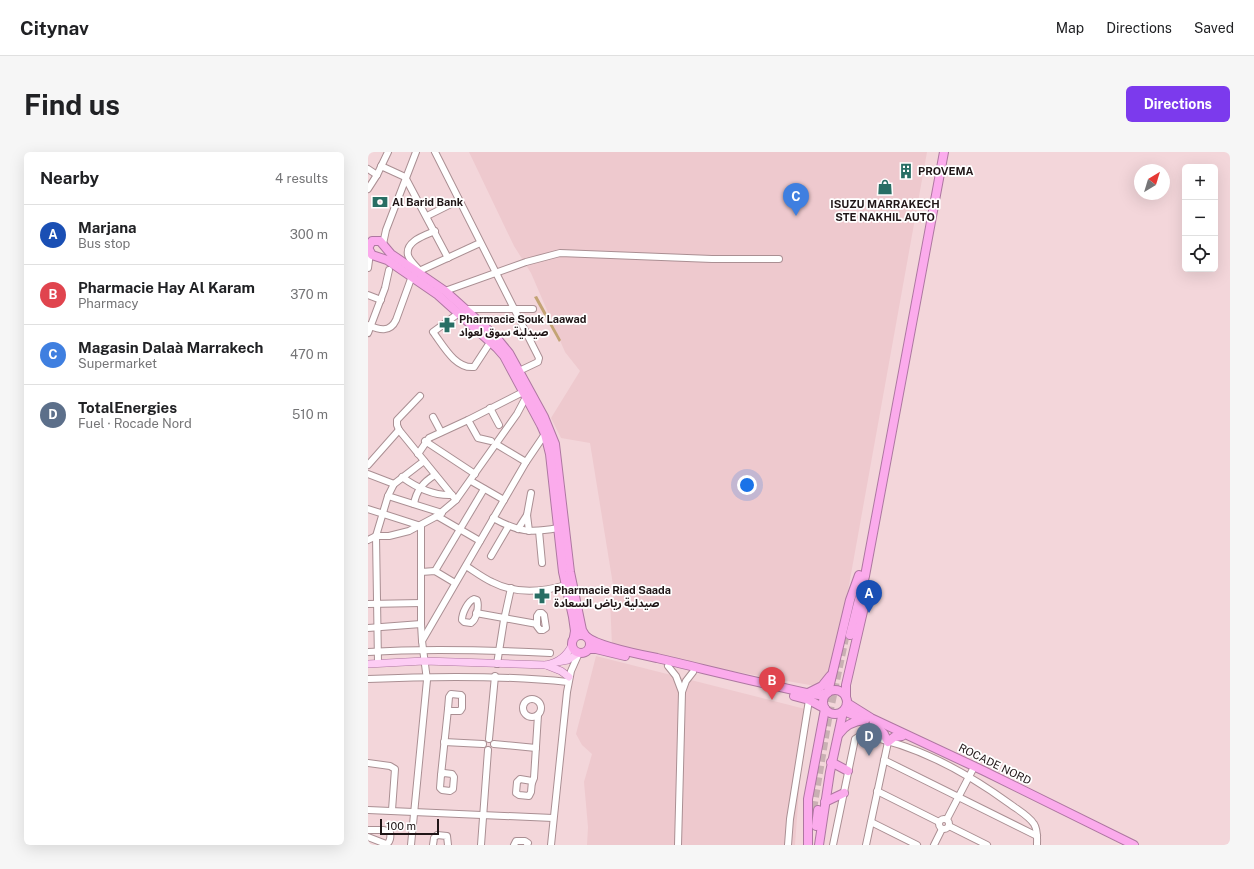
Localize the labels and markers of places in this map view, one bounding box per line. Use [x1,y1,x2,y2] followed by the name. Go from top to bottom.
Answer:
[897,162,915,180] building icon: PROVEMA
[918,165,974,177] place label: PROVEMA
[876,178,894,196] shop icon: ISUZU MARRAKECH STE NAKHIL AUTO
[783,183,809,216] pin: C
[371,193,389,211] bank icon: Al Barid Bank
[392,196,464,208] place label: Al Barid Bank
[830,198,940,223] place label: ISUZU MARRAKECH STE NAKHIL AUTO
[459,313,586,339] place label: Pharmacie Souk Laawad صيدلية سوق لعواد
[438,316,456,334] pharmacy icon: Pharmacie Souk Laawad صيدلية سوق لعواد
[856,580,882,613] pin: A
[554,584,671,610] place label: Pharmacie Riad Saada صيدلية رياض السعادة
[533,587,551,605] pharmacy icon: Pharmacie Riad Saada صيدلية رياض السعادة
[759,667,785,700] pin: B
[856,723,882,756] pin: D

